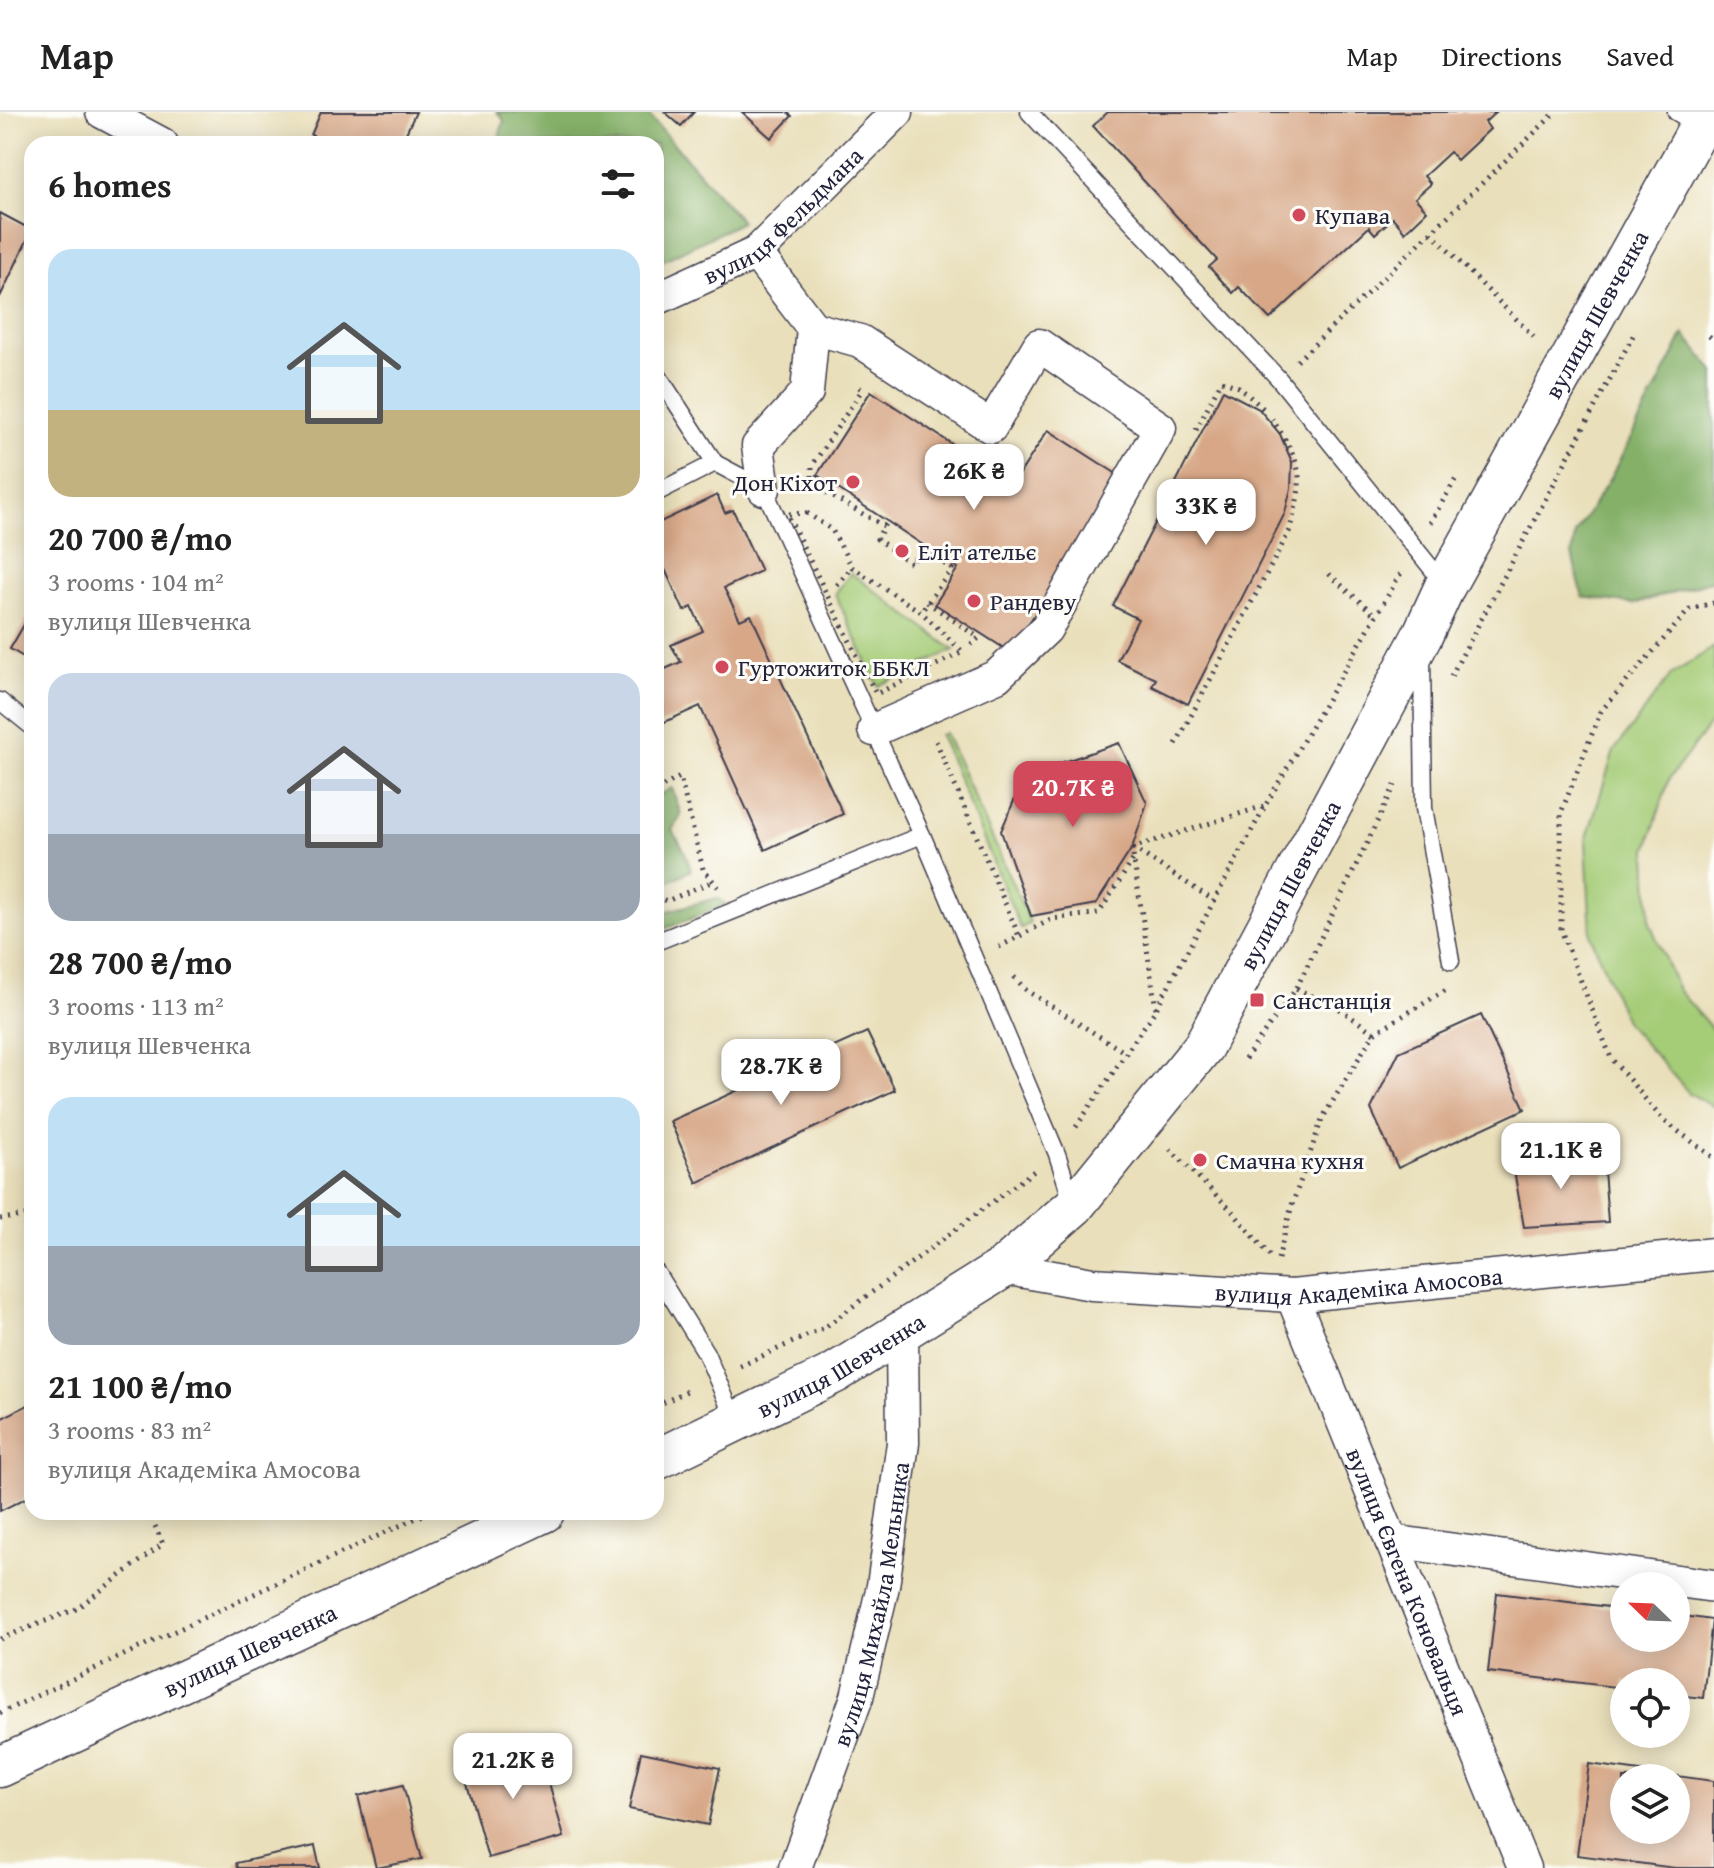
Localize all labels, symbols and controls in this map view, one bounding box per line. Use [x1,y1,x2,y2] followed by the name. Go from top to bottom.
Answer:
[40,27,114,83] text: Map
[1346,35,1398,76] text: Map
[1442,35,1562,76] text: Directions
[1606,35,1674,76] text: Saved
[697,138,871,293] street label: вулиця Фельдмана
[48,160,172,209] text: 6 homes
[596,162,640,206] icon: filters
[1315,198,1391,233] place label: Купава
[1290,206,1308,224] marker: Купава
[1535,223,1657,404] street label: вулиця Шевченка
[272,301,416,445] icon: home
[918,444,1030,512] pin: 26K ₴
[943,450,1005,489] text: 26K ₴
[732,465,837,500] place label: Дон Кіхот
[844,473,862,491] marker: Дон Кіхот
[1150,479,1262,547] pin: 33K ₴
[1175,485,1237,524] text: 33K ₴
[48,513,232,562] text: 20 700 ₴/mo
[918,534,1036,569] place label: Еліт ательє
[893,542,911,560] marker: Еліт ательє
[48,562,224,601] text: 3 rooms · 104 m²
[990,584,1076,619] place label: Рандеву
[965,592,983,610] marker: Рандеву
[48,601,251,640] text: вулиця Шевченка
[738,650,929,685] place label: Гуртожиток ББКЛ
[713,658,731,676] marker: Гуртожиток ББКЛ
[272,725,416,869] icon: home
[999,761,1147,829] pin: 20.7K ₴
[1031,767,1115,806] text: 20.7K ₴
[1230,793,1349,976] street label: вулиця Шевченка
[48,937,232,986] text: 28 700 ₴/mo
[1273,983,1392,1018] place label: Санстанція
[48,986,224,1025] text: 3 rooms · 113 m²
[1248,991,1266,1009] marker: Санстанція
[48,1025,251,1064] text: вулиця Шевченка
[707,1039,855,1107] pin: 28.7K ₴
[739,1045,823,1084] text: 28.7K ₴
[1487,1123,1635,1191] pin: 21.1K ₴
[1519,1129,1603,1168] text: 21.1K ₴
[1216,1143,1364,1178] place label: Смачна кухня
[272,1149,416,1293] icon: home
[1191,1151,1209,1169] marker: Смачна кухня
[1214,1258,1505,1313] street label: вулиця Академіка Амосова
[751,1303,932,1426] street label: вулиця Шевченка
[48,1361,232,1410] text: 21 100 ₴/mo
[48,1410,211,1449] text: 3 rooms · 83 m²
[1338,1442,1478,1721] street label: вулиця Євгена Коновальця
[48,1449,361,1488] text: вулиця Академіка Амосова
[823,1459,918,1751] street label: вулиця Михайла Мельника
[1610,1572,1690,1652] north arrow
[1610,1572,1690,1844] map controls
[158,1594,343,1706] street label: вулиця Шевченка
[1610,1668,1690,1748] button: locate
[439,1733,587,1801] pin: 21.2K ₴
[471,1739,555,1778] text: 21.2K ₴
[1610,1764,1690,1844] button: layers

